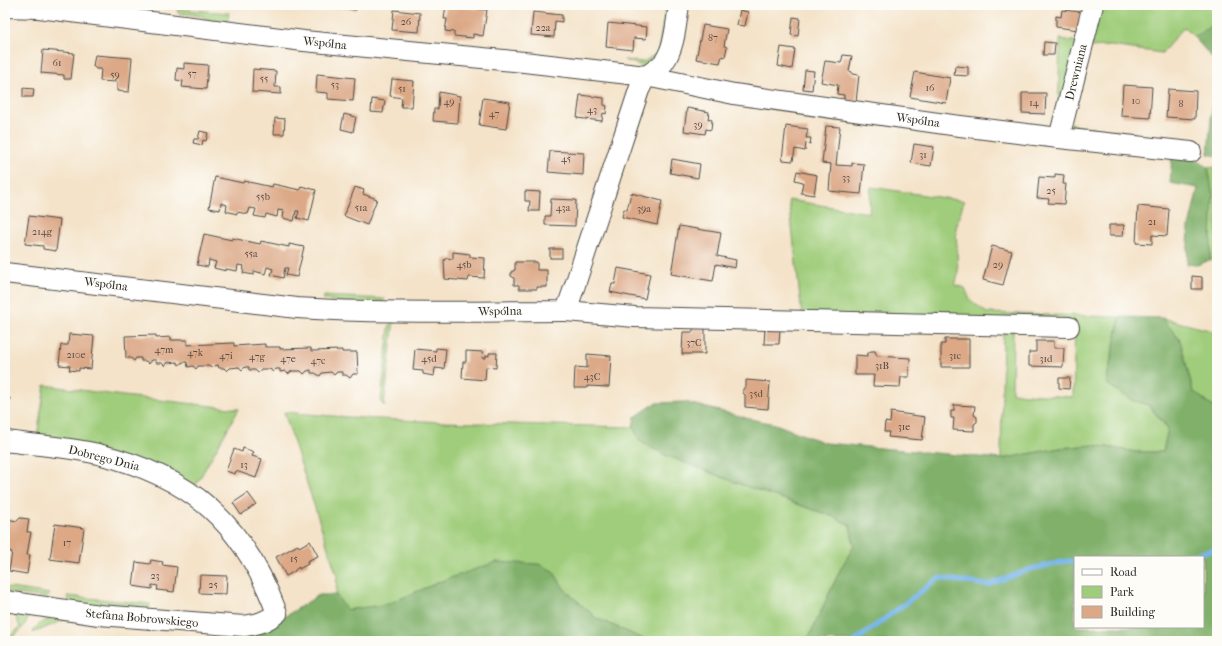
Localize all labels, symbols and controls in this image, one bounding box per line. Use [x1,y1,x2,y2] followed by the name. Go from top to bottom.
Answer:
[401,16,412,28] house number: 26
[536,22,551,34] house number: 22a
[708,32,718,44] house number: 87
[302,34,348,52] street label: Wspólna
[1062,42,1090,102] street label: Drewniana
[53,57,61,69] house number: 61
[187,68,197,80] house number: 57
[110,69,120,81] house number: 59
[260,73,268,85] house number: 55
[331,79,339,91] house number: 53
[926,82,935,94] house number: 16
[398,83,406,95] house number: 51
[1131,95,1141,107] house number: 10
[443,96,455,108] house number: 49
[1029,97,1040,109] house number: 14
[1178,98,1184,110] house number: 8
[587,104,597,116] house number: 43
[489,108,499,120] house number: 47
[894,110,941,130] street label: Wspólna
[693,119,703,131] house number: 39
[919,149,927,161] house number: 31
[561,153,571,165] house number: 45
[842,172,850,184] house number: 33
[1046,185,1056,197] house number: 25
[256,191,270,203] house number: 55b
[355,202,368,214] house number: 51a
[556,202,571,214] house number: 43a
[637,203,651,215] house number: 39a
[1148,216,1156,228] house number: 21
[32,226,53,238] house number: 214g
[244,248,258,260] house number: 55a
[456,259,472,271] house number: 45b
[993,259,1003,271] house number: 29
[82,274,129,294] street label: Wspólna
[477,304,522,318] street label: Wspólna
[686,337,702,349] house number: 37C
[155,344,174,356] house number: 47m
[187,347,204,359] house number: 47k
[66,349,86,361] house number: 210e
[219,350,233,362] house number: 47i
[949,350,962,362] house number: 31c
[249,351,266,363] house number: 47g
[280,353,296,365] house number: 47e
[421,353,437,365] house number: 45d
[1039,353,1053,365] house number: 31d
[311,355,326,367] house number: 47c
[875,360,889,372] house number: 31B
[584,371,601,383] house number: 43C
[749,388,763,400] house number: 35d
[898,421,910,433] house number: 31e
[67,442,141,474] street label: Dobrego Dnia
[240,459,248,471] house number: 13
[63,537,71,549] house number: 17
[290,553,298,565] house number: 15
[1074,556,1204,628] legend
[1110,565,1137,579] text: Road
[150,570,160,582] house number: 23
[208,579,218,591] house number: 25
[1110,585,1135,599] text: Park
[1110,605,1155,619] text: Building
[85,606,199,630] street label: Stefana Bobrowskiego

